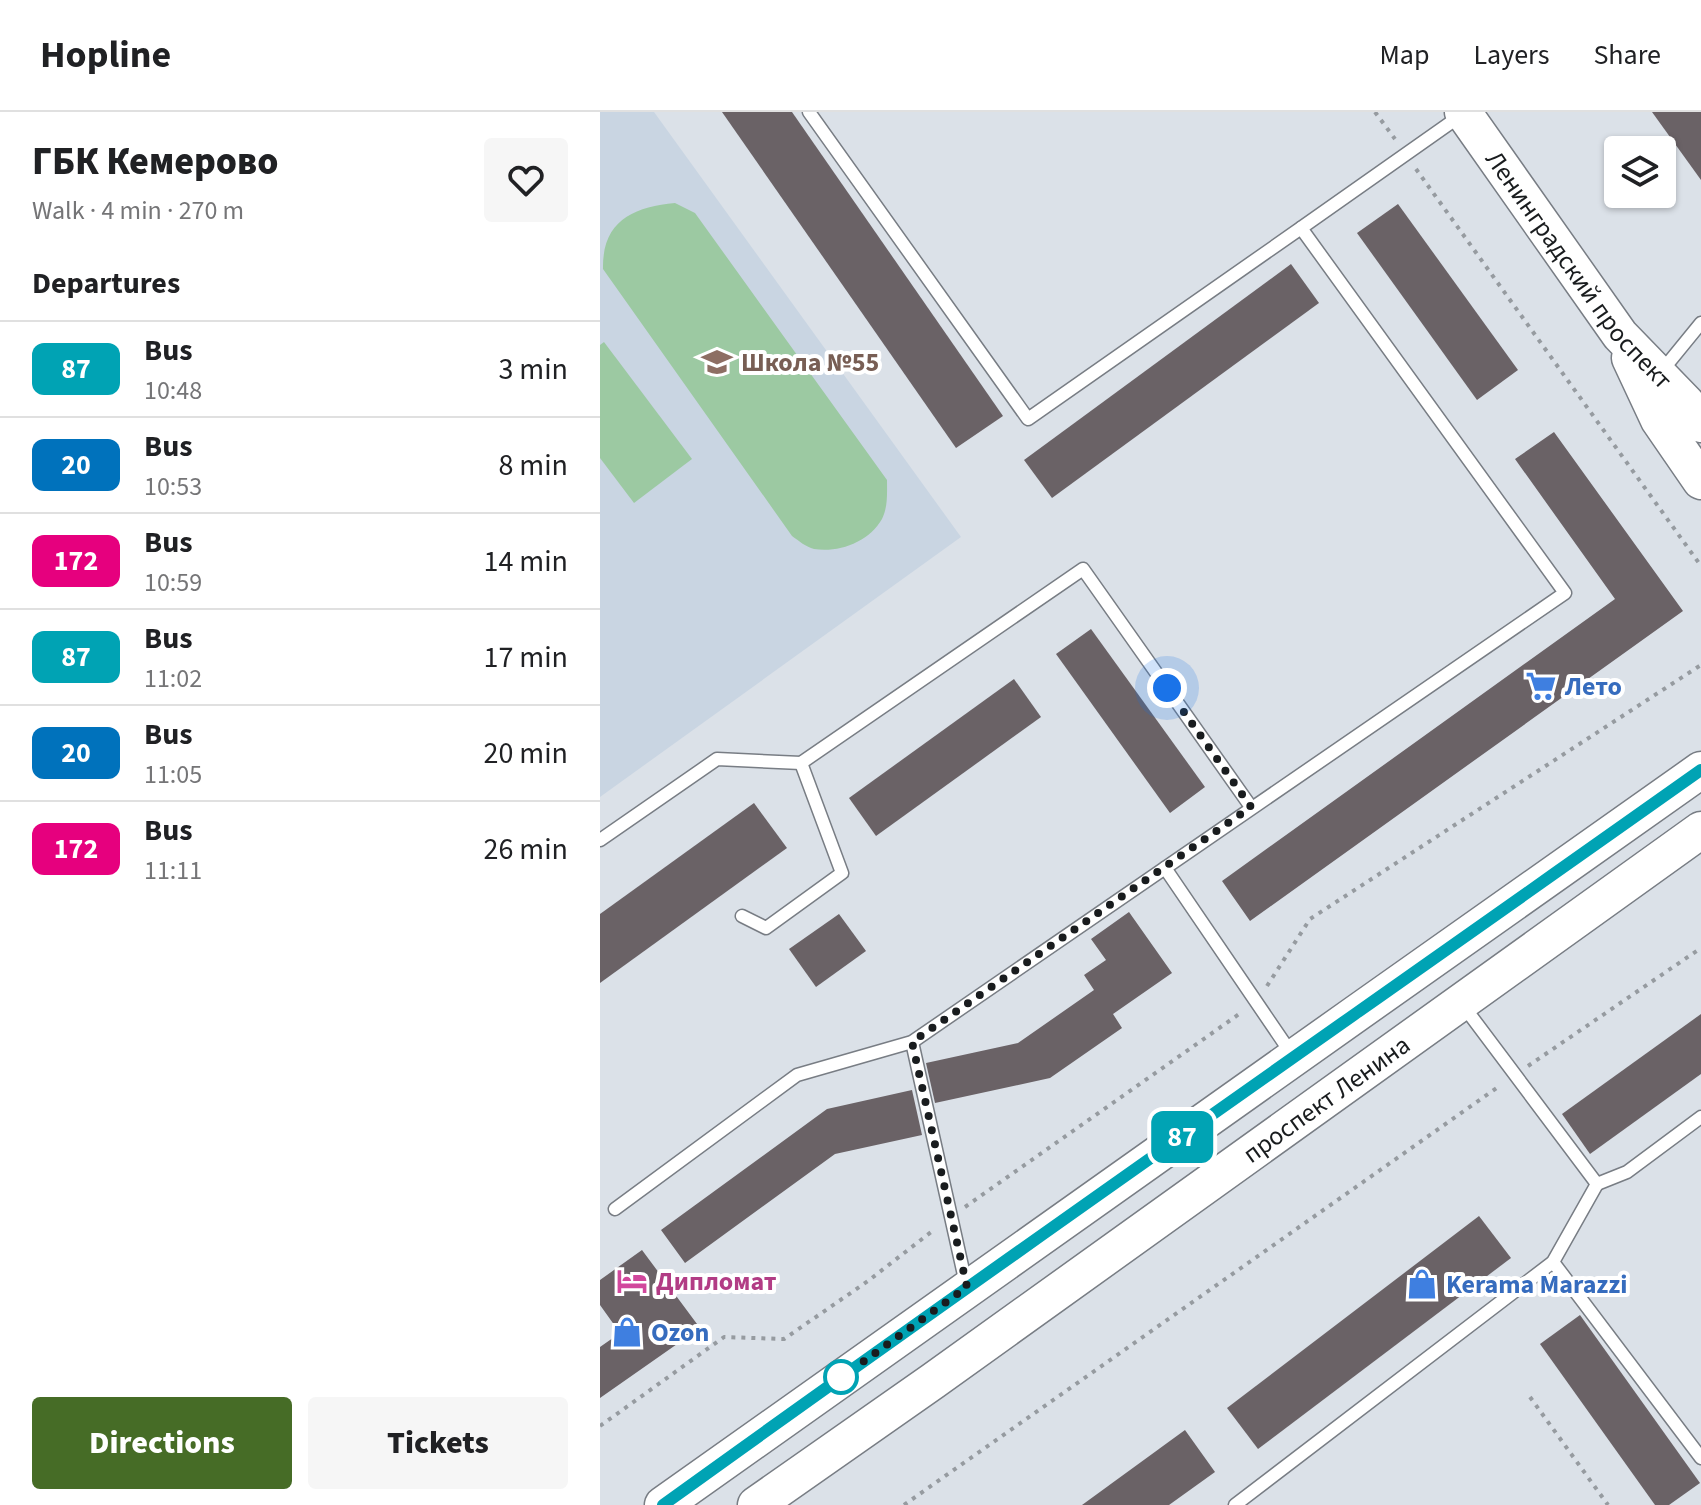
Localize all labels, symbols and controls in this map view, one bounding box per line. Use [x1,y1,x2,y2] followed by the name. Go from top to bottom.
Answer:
[40,28,171,82] text: Hopline
[1379,35,1429,75] text: Map
[1473,35,1549,75] text: Layers
[1593,35,1661,75] text: Share
[32,135,279,189] text: ГБК Кемерово
[1604,136,1676,208] map controls
[1604,136,1676,208] button: layers
[484,138,568,222] button: heart
[1477,143,1681,397] street label: Ленинградский проспект
[32,192,244,229] text: Walk · 4 min · 270 m
[32,262,180,305] text: Departures
[144,329,192,372] text: Bus
[741,344,879,381] place label: Школа №55
[700,345,734,379] school or university icon: Школа №55
[498,348,568,391] text: 3 min
[61,349,91,389] text: 87
[144,372,202,409] text: 10:48
[144,425,192,468] text: Bus
[498,444,568,487] text: 8 min
[61,445,91,485] text: 20
[144,468,202,505] text: 10:53
[144,521,192,564] text: Bus
[484,540,568,583] text: 14 min
[54,541,98,581] text: 172
[144,564,202,601] text: 10:59
[144,617,192,660] text: Bus
[484,636,568,679] text: 17 min
[61,637,91,677] text: 87
[144,660,202,697] text: 11:02
[1147,668,1187,708] your location
[1564,668,1622,705] place label: Лето
[1524,669,1558,703] supermarket icon: Лето
[144,713,192,756] text: Bus
[484,732,568,775] text: 20 min
[61,733,91,773] text: 20
[144,756,202,793] text: 11:05
[144,809,192,852] text: Bus
[484,828,568,871] text: 26 min
[54,829,98,869] text: 172
[144,852,202,889] text: 11:11
[1235,1026,1417,1172] street label: проспект Ленина
[1146,1111,1218,1163] line badge: 87
[1167,1117,1197,1157] text: 87
[656,1263,777,1300] place label: Дипломат
[615,1264,649,1298] hotel icon: Дипломат
[1446,1266,1627,1303] place label: Kerama Marazzi
[1405,1267,1439,1301] shop icon: Kerama Marazzi
[651,1314,709,1351] place label: Ozon
[610,1315,644,1349] shop icon: Ozon
[824,1360,858,1394] unlabelled marker
[32,1397,292,1489] button: Directions
[308,1397,568,1489] button: Tickets

